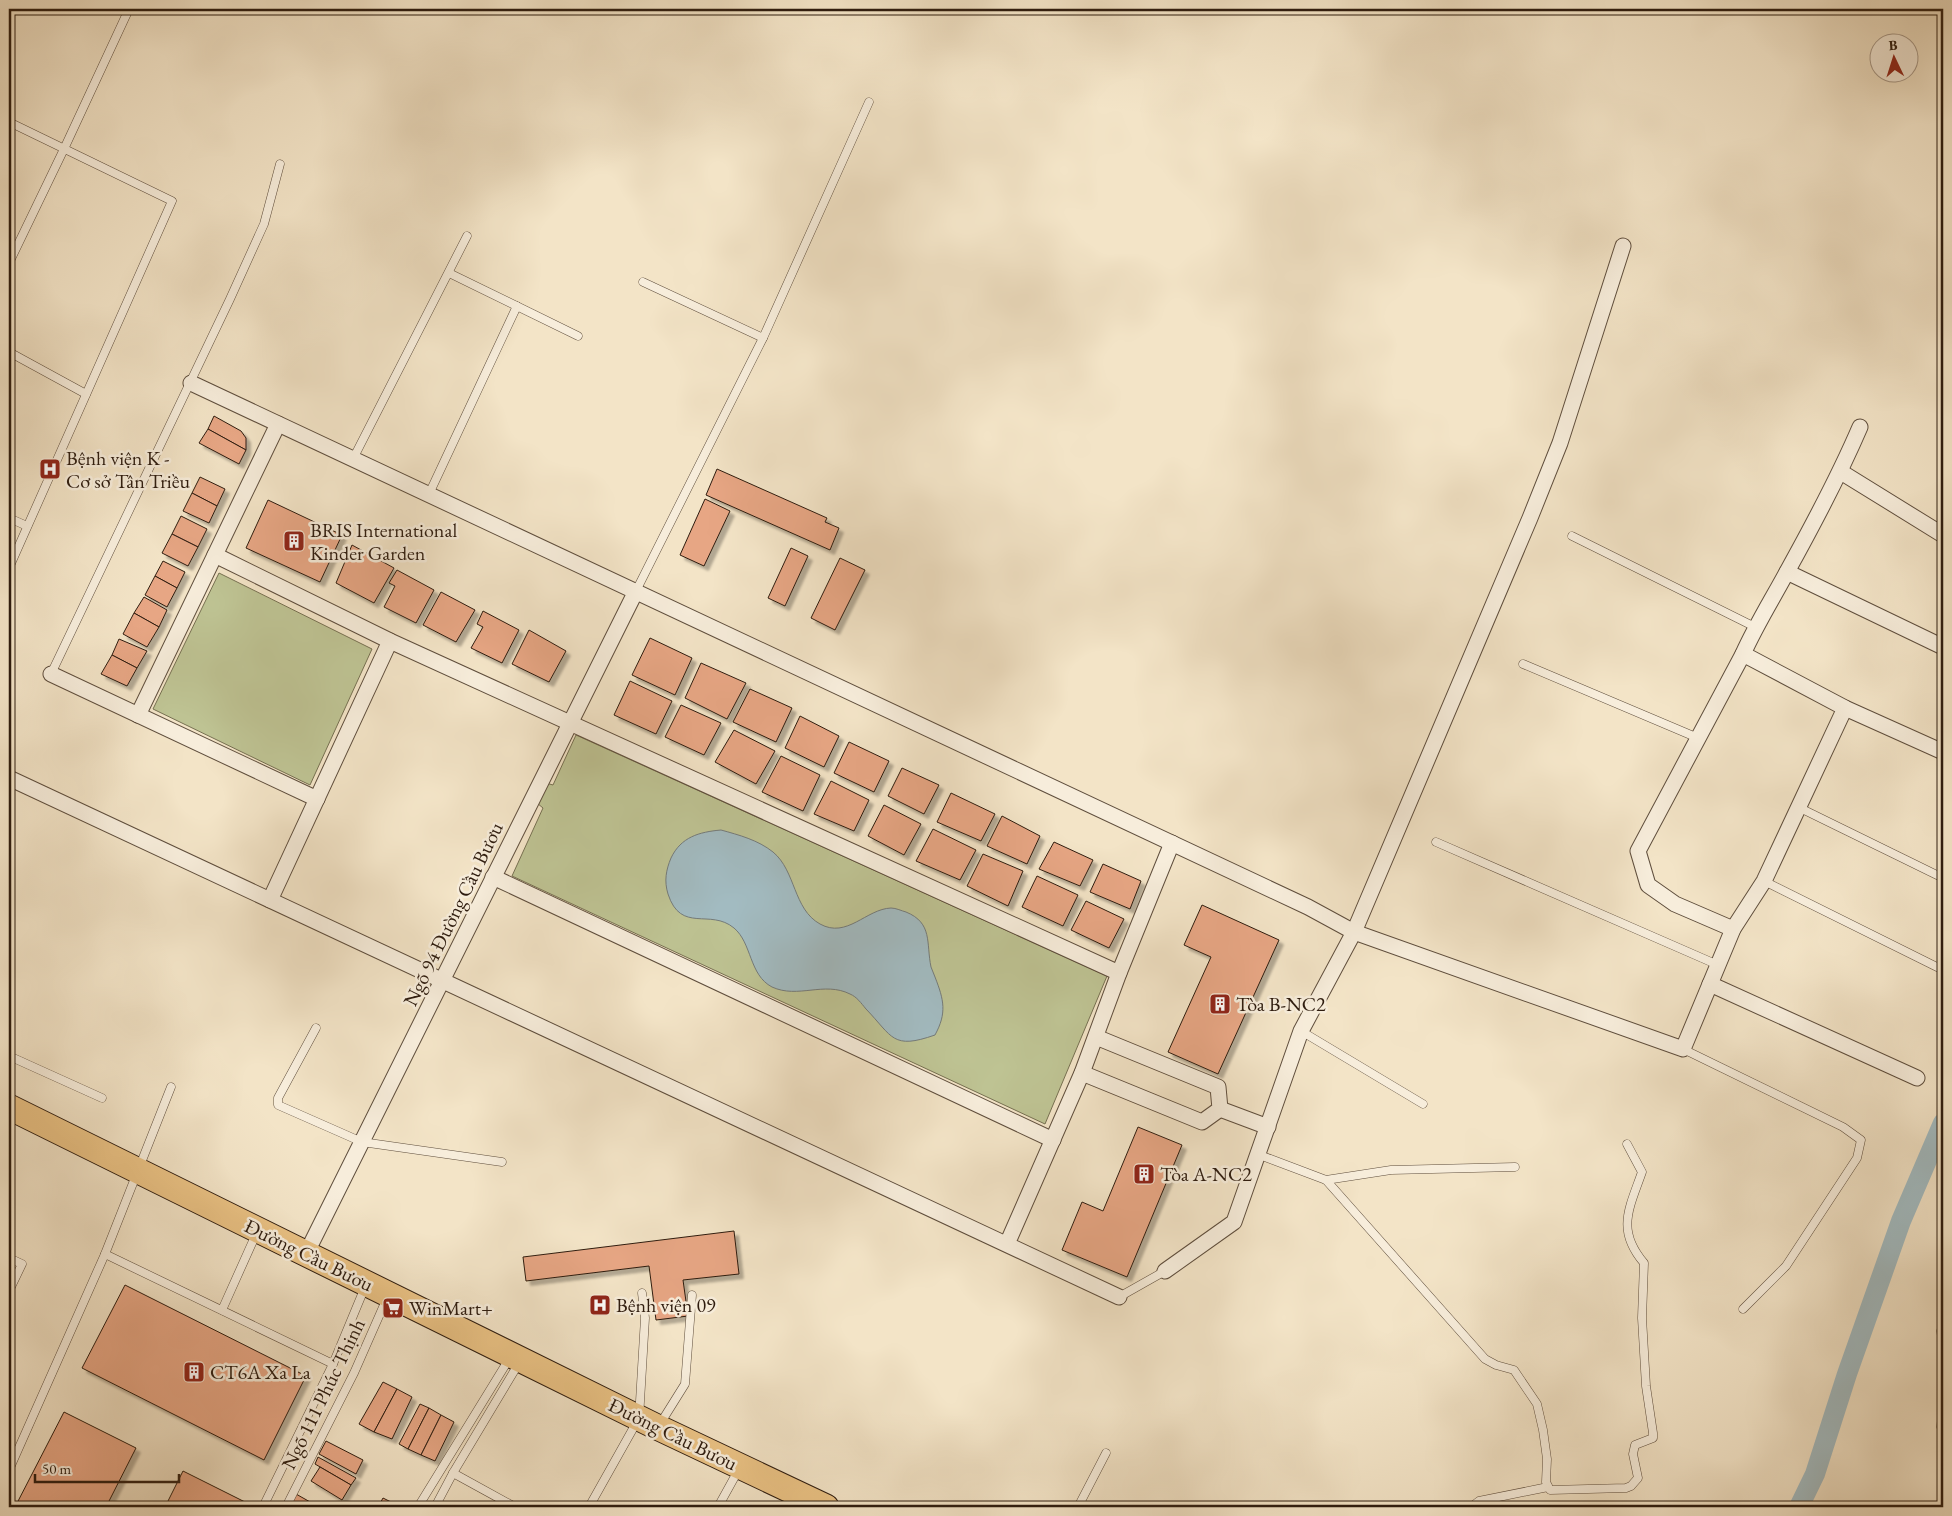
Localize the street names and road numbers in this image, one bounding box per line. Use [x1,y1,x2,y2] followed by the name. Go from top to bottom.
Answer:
[397,817,509,1010] street label: Ngõ 94 Đường Cầu Bươu
[240,1213,378,1298] street label: Đường Cầu Bươu
[275,1314,371,1474] street label: Ngõ 111 Phúc Thịnh
[604,1392,742,1477] street label: Đường Cầu Bươu

